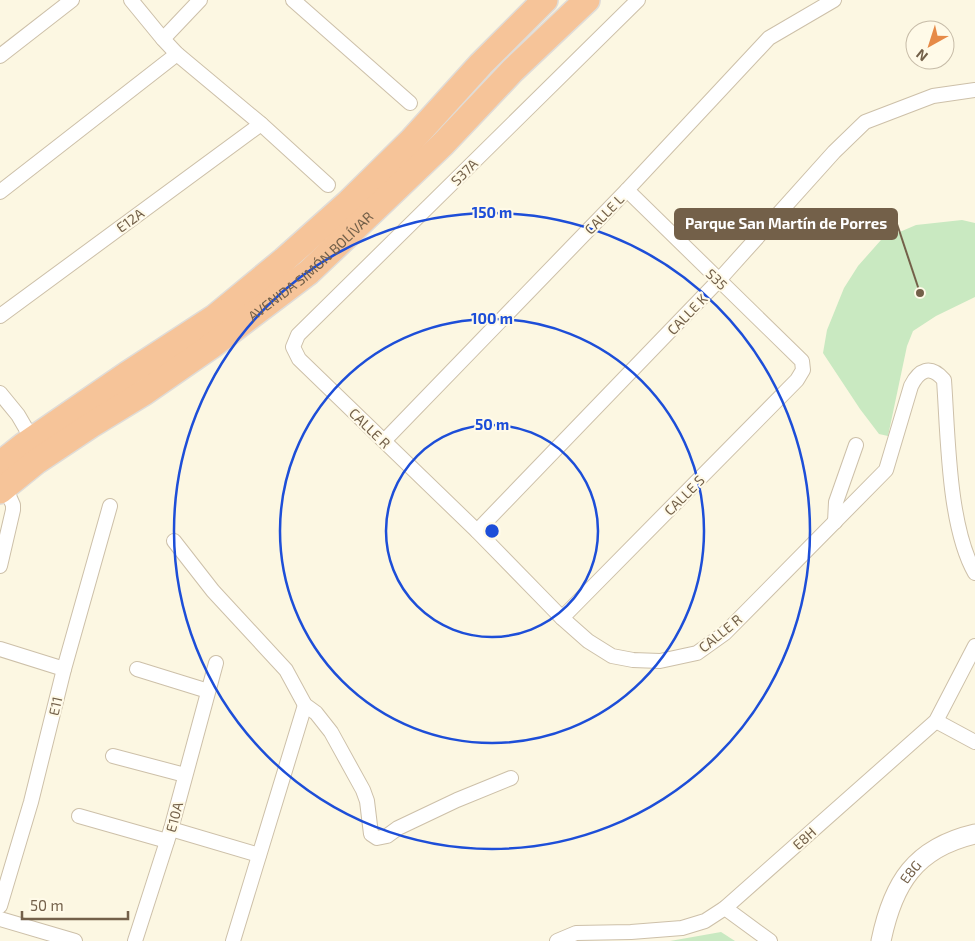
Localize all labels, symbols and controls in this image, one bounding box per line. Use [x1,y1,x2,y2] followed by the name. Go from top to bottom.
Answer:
[905,20,955,70] north arrow
[912,46,931,65] text: N
[447,155,481,189] street label: S37A
[581,190,627,238] street label: CALLE L
[472,203,512,221] text: 150 m
[113,204,147,236] street label: E12A
[244,207,376,324] street label: AVENIDA SIMÓN BOLÍVAR
[675,209,897,239] callout: Parque San Martín de Porres
[685,214,887,232] text: Parque San Martín de Porres
[703,265,731,293] street label: S35
[663,289,711,338] street label: CALLE K
[471,309,513,327] text: 100 m
[346,404,394,452] street label: CALLE R
[475,415,509,433] text: 50 m
[660,471,708,519] street label: CALLE S
[483,522,501,540] centre of rings
[695,610,745,656] street label: CALLE R
[45,695,65,717] street label: E11
[162,800,186,834] street label: E10A
[789,823,819,853] street label: E8H
[895,856,924,886] street label: E8G
[22,888,129,920] scale bar
[30,896,64,914] text: 50 m

